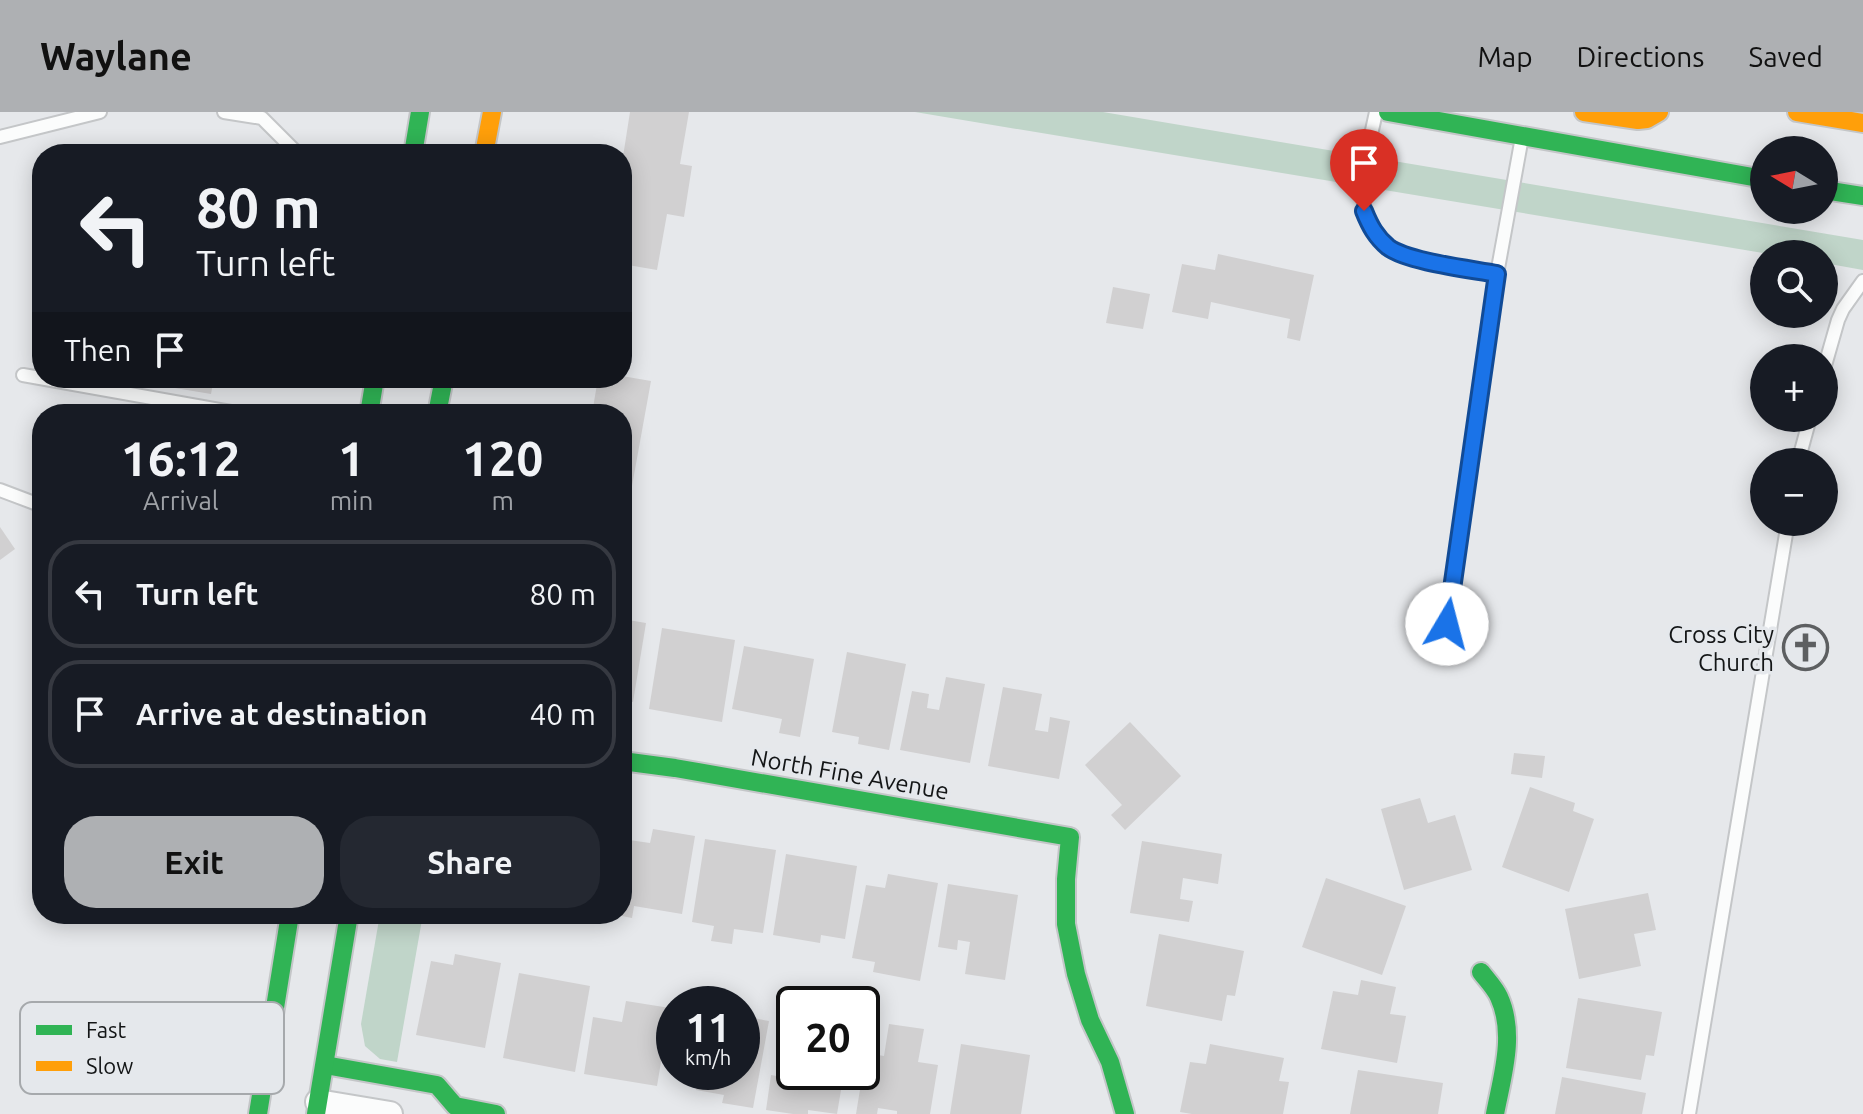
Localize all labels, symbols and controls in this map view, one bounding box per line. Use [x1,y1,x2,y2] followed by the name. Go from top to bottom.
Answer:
[40,35,192,77] text: Waylane
[1477,41,1533,72] text: Map
[1577,41,1704,72] text: Directions
[1748,41,1823,72] text: Saved
[1330,129,1398,211] pin
[1750,136,1838,224] north arrow
[1750,136,1838,536] map controls
[1342,141,1386,185] icon: arrive
[64,176,168,280] icon: left
[196,176,321,239] text: 80 m
[1750,240,1838,328] button: search
[196,242,335,283] text: Turn left
[148,328,192,372] icon: arrive
[64,333,132,367] text: Then
[1750,344,1838,432] button: +
[121,431,241,485] text: 16:12
[338,431,365,485] text: 1
[462,431,543,485] text: 120
[1750,448,1838,536] button: −
[143,486,219,515] text: Arrival
[330,486,373,515] text: min
[491,486,514,515] text: m
[68,572,112,616] icon: left
[136,577,258,611] text: Turn left
[529,577,596,611] text: 80 m
[1405,582,1489,666] position arrow
[1668,621,1774,676] place label: Cross City Church
[1781,624,1829,672] church icon: Cross City Church
[68,692,112,736] icon: arrive
[136,697,428,731] text: Arrive at destination
[529,697,596,731] text: 40 m
[749,743,951,805] street label: North Fine Avenue
[64,816,324,908] button: Exit
[340,816,600,908] button: Share
[776,986,880,1090] speed limit sign: 20
[20,1002,284,1094] legend
[685,1005,731,1050] text: 11
[86,1017,127,1042] text: Fast
[685,1046,731,1069] text: km/h
[86,1053,133,1078] text: Slow

